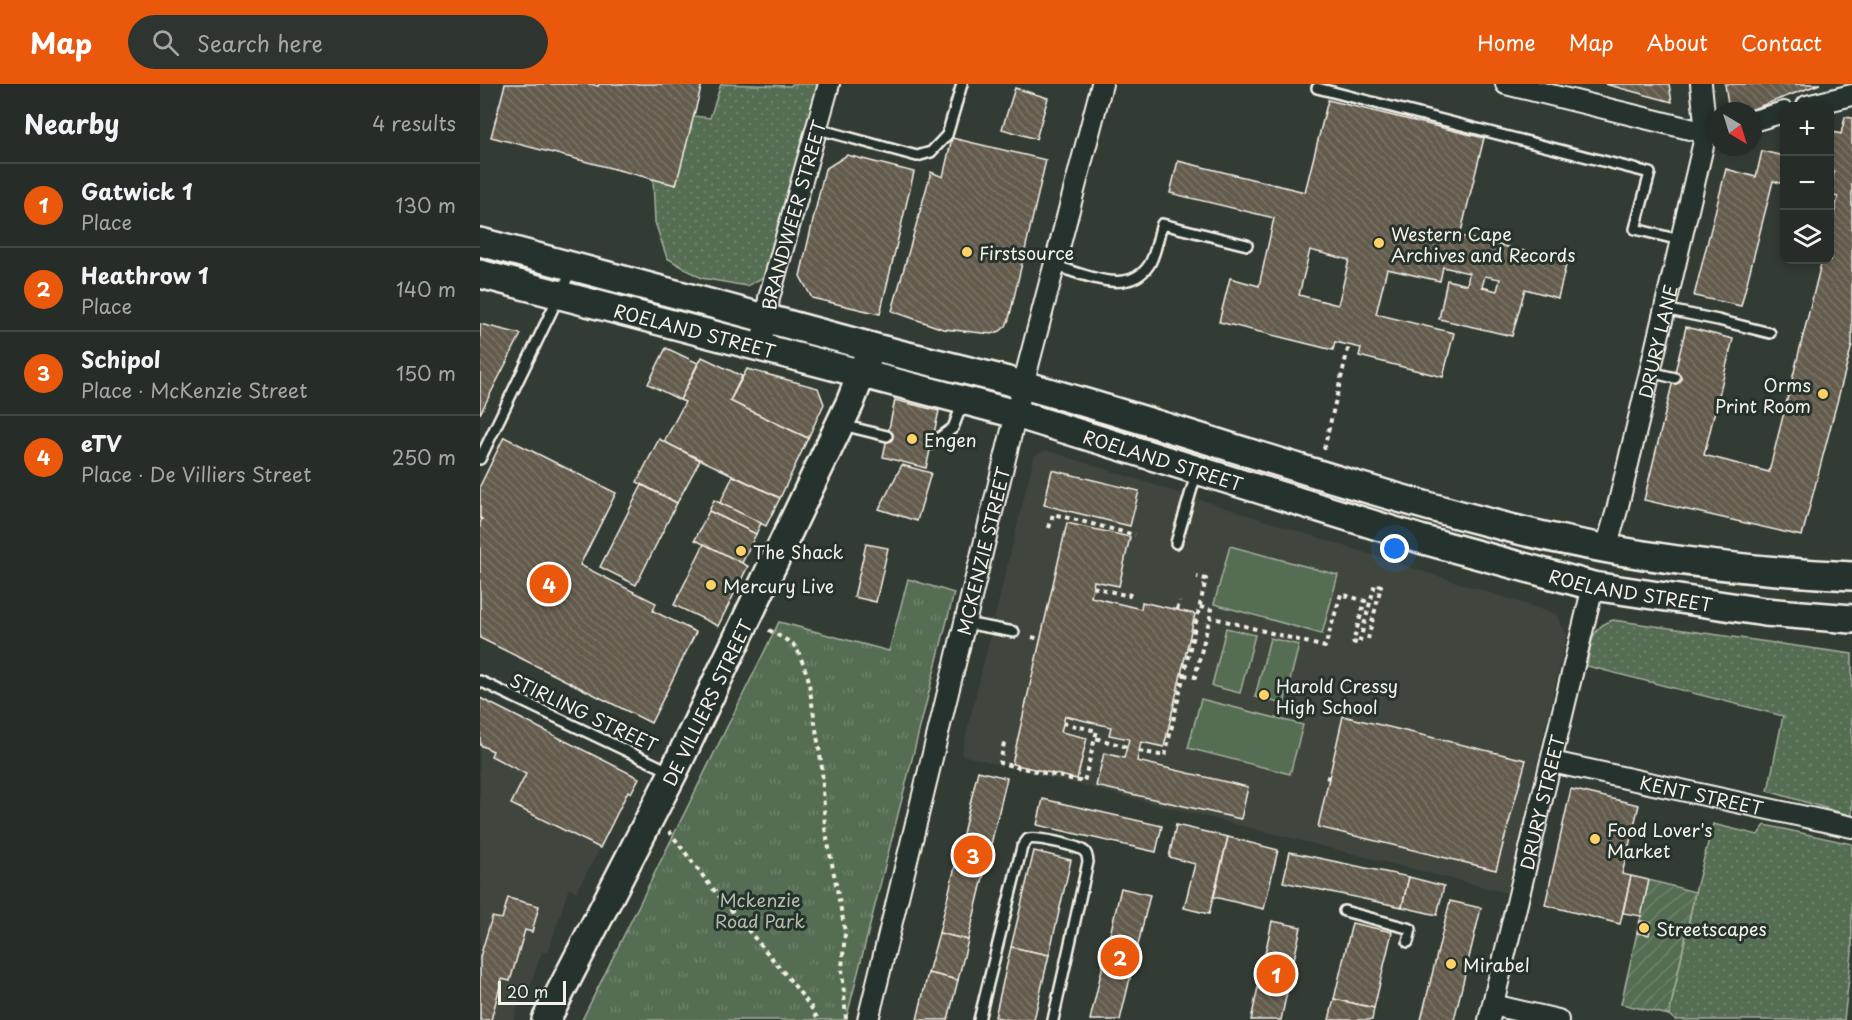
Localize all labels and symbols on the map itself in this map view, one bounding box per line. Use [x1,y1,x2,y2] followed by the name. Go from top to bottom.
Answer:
[1708,102,1762,156] north arrow
[754,116,832,312] street label: BRANDWEER STREET
[1391,220,1576,268] place label: Western Cape Archives and Records
[1372,236,1386,250] marker: Western Cape Archives and Records
[979,239,1074,266] place label: Firstsource
[960,245,974,259] marker: Firstsource
[1631,282,1684,401] street label: DRURY LANE
[611,296,779,364] street label: ROELAND STREET
[1715,371,1811,419] place label: Orms Print Room
[1816,387,1830,401] marker: Orms Print Room
[1080,422,1247,497] street label: ROELAND STREET
[924,426,977,453] place label: Engen
[905,432,919,446] marker: Engen
[949,463,1016,638] street label: MCKENZIE STREET
[1380,534,1409,563] your location
[753,538,844,565] place label: The Shack
[734,544,748,558] marker: The Shack
[1546,561,1715,618] street label: ROELAND STREET
[530,562,568,606] pin: 4
[723,572,834,599] place label: Mercury Live
[704,578,718,592] marker: Mercury Live
[655,614,759,790] street label: DE VILLIERS STREET
[506,666,662,758] street label: STIRLING STREET
[1276,672,1398,720] place label: Harold Cressy High School
[1257,688,1271,702] marker: Harold Cressy High School
[1512,731,1571,872] street label: DRURY STREET
[1637,768,1766,821] street label: KENT STREET
[1607,816,1712,864] place label: Food Lover's Market
[954,832,992,878] pin: 3
[1588,832,1602,846] marker: Food Lover's Market
[715,886,805,934] park label: Mckenzie Road Park
[1656,915,1767,942] place label: Streetscapes
[1637,921,1651,935] marker: Streetscapes
[1100,934,1140,980] pin: 2
[1463,951,1530,978] place label: Mirabel
[1256,952,1296,996] pin: 1
[1444,957,1458,971] marker: Mirabel
[498,978,566,1006] scale bar

